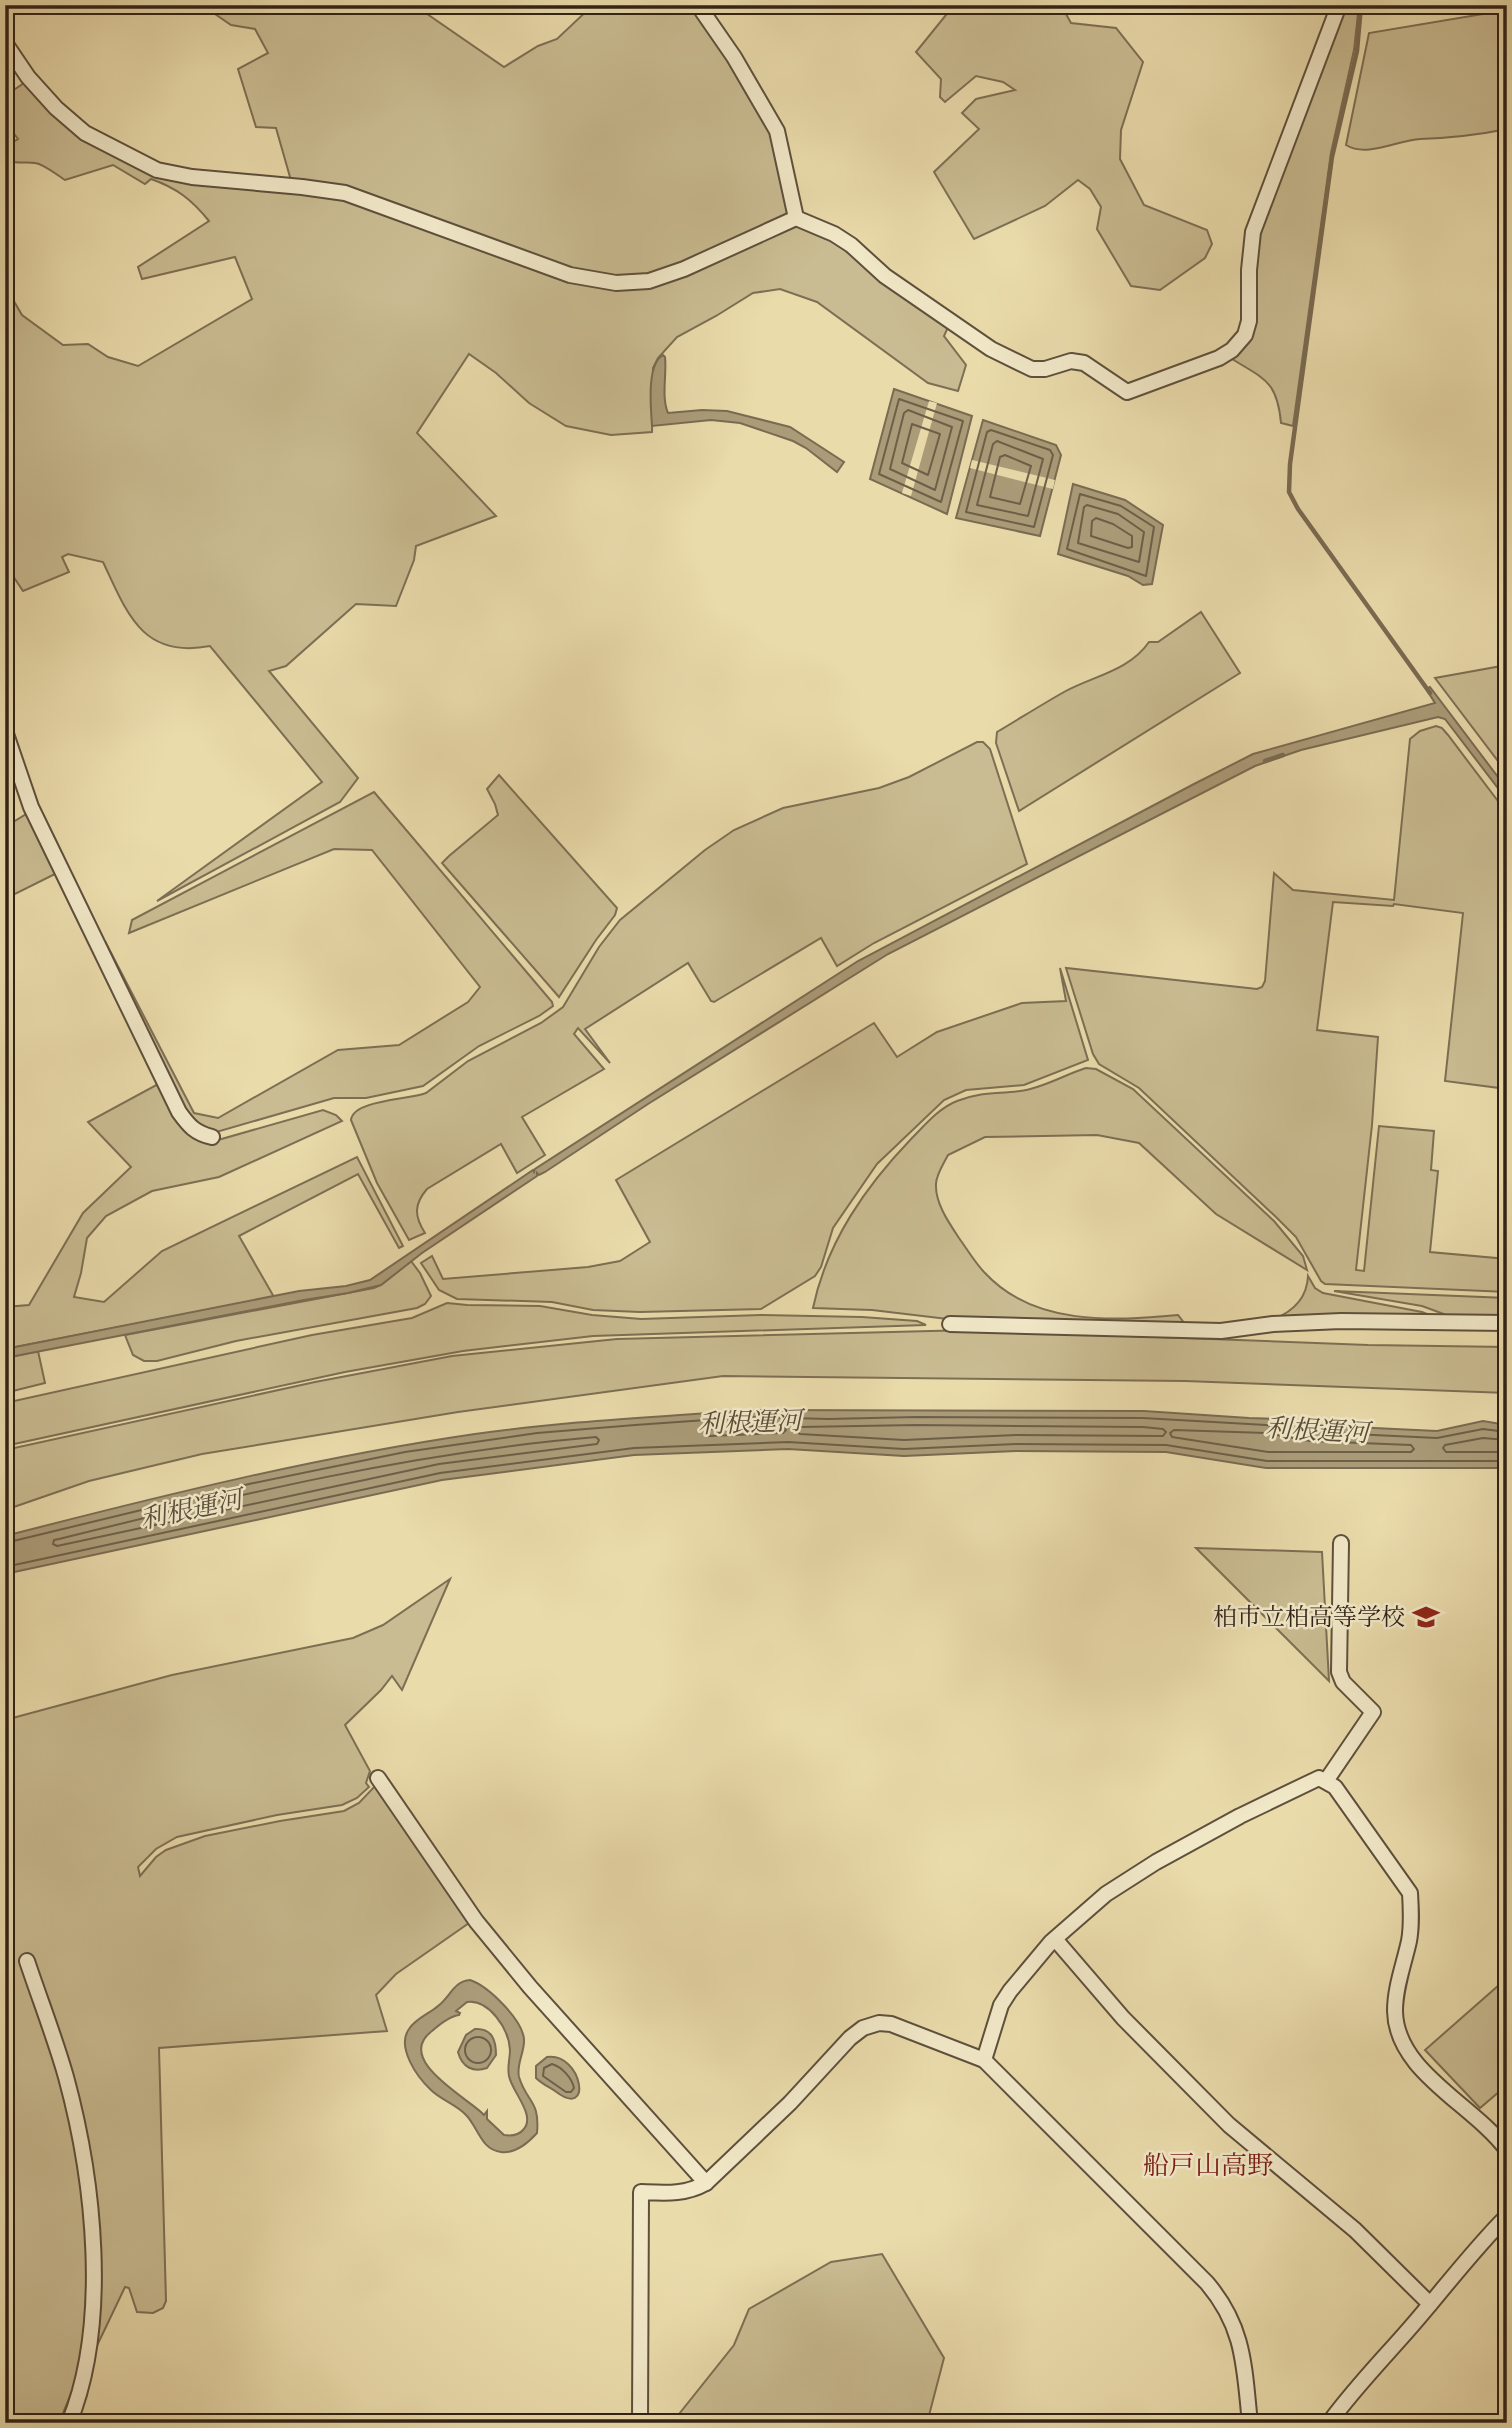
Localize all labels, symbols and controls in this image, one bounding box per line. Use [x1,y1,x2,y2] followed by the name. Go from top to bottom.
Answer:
[698,1405,807,1442] water label: 利根運河
[1264,1412,1374,1451] water label: 利根運河
[137,1483,250,1537] water label: 利根運河
[1411,1602,1441,1632] school or university icon: 柏市立柏高等学校
[1213,1603,1405,1633] place label: 柏市立柏高等学校
[1143,2150,1273,2183] district label: 船戸山高野

